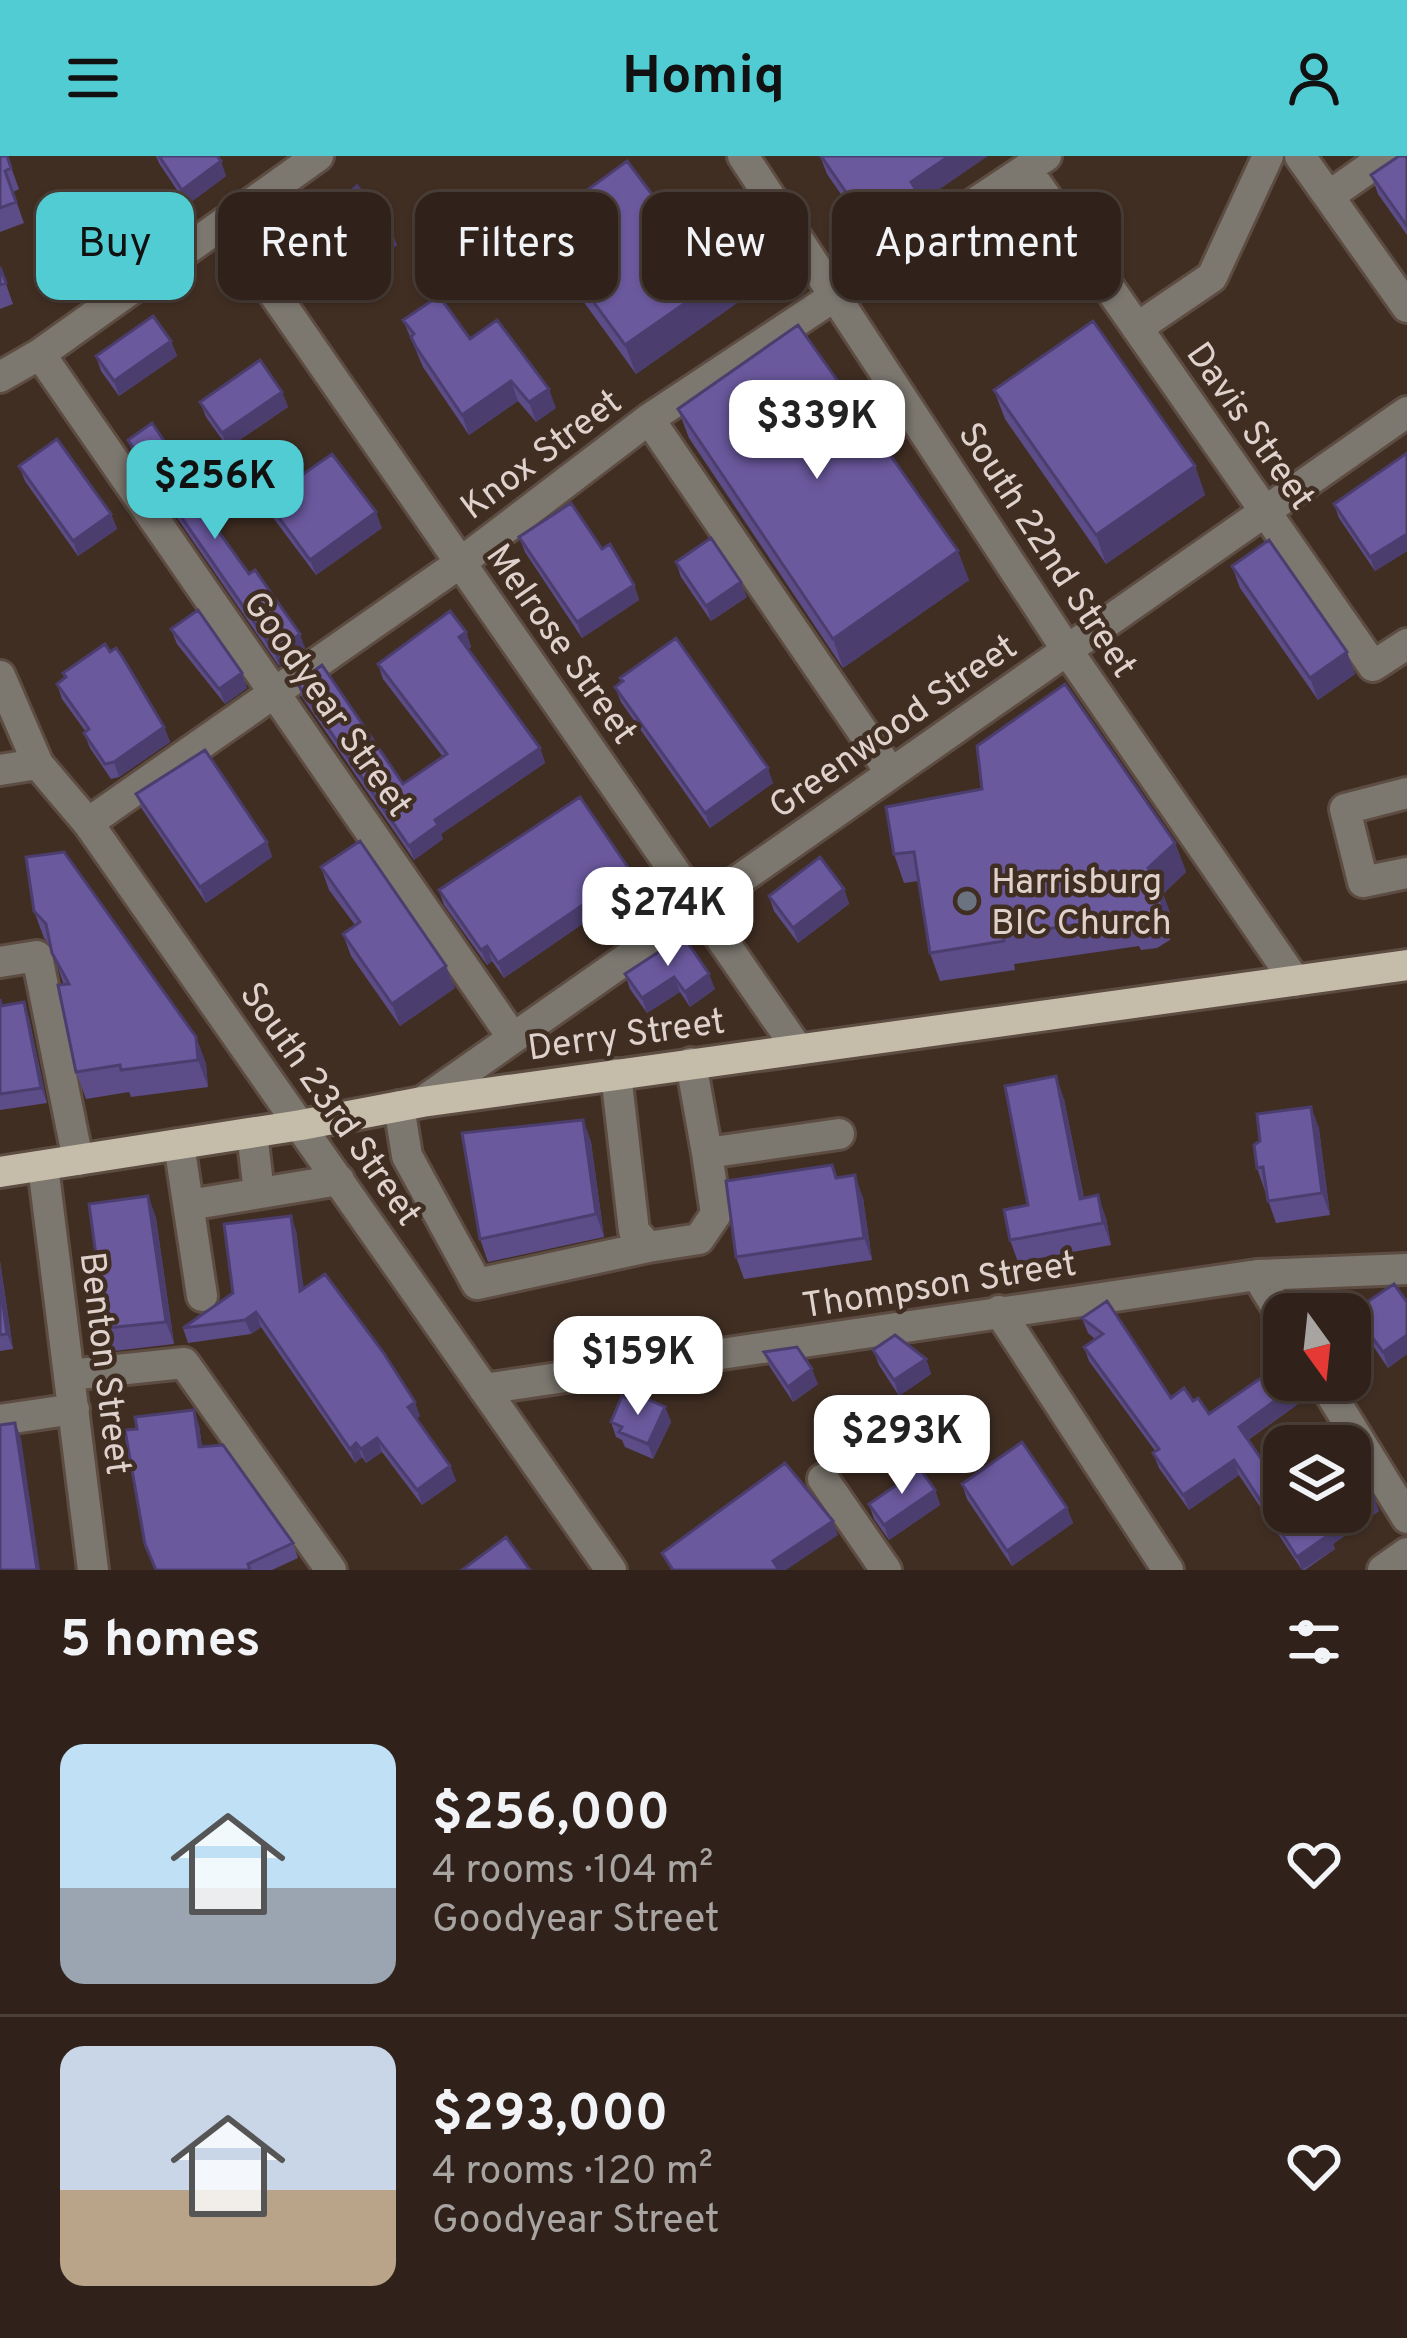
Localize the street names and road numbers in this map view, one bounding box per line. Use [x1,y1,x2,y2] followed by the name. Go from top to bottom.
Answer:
[1174,334,1323,520] street label: Davis Street
[453,381,632,532] street label: Knox Street
[946,415,1145,688] street label: South 22nd Street
[474,536,646,754] street label: Melrose Street
[231,583,421,827] street label: Goodyear Street
[761,626,1027,831] street label: Greenwood Street
[227,974,430,1236] street label: South 23rd Street
[525,1000,728,1074] street label: Derry Street
[799,1243,1080,1331] street label: Thompson Street
[67,1249,140,1478] street label: Benton Street

